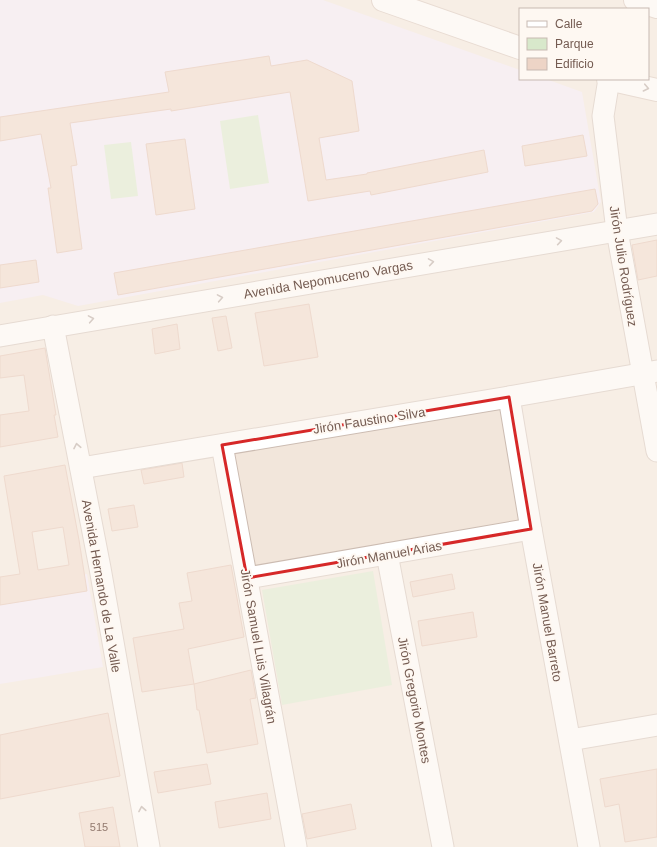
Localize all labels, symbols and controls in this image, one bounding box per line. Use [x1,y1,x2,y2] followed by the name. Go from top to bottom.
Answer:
[519,8,649,80] legend
[555,17,583,31] text: Calle
[555,37,594,51] text: Parque
[555,57,594,71] text: Edificio
[643,83,649,91] one-way arrow
[607,205,640,328] street label: Jirón Julio Rodríguez
[556,237,562,246] one-way arrow
[242,257,414,302] street label: Avenida Nepomuceno Vargas
[428,258,434,267] one-way arrow
[217,294,223,303] one-way arrow
[88,316,95,324] one-way arrow
[312,404,427,437] street label: Jirón Faustino Silva
[73,443,81,450] one-way arrow
[79,499,124,674] street label: Avenida Hernando de La Valle
[335,538,444,571] street label: Jirón Manuel Arias
[530,561,565,683] street label: Jirón Manuel Barreto
[237,567,280,725] street label: Jirón Samuel Luis Villagrán
[395,636,434,765] street label: Jirón Gregorio Montes
[138,805,147,812] one-way arrow
[90,821,108,833] house number: 515

